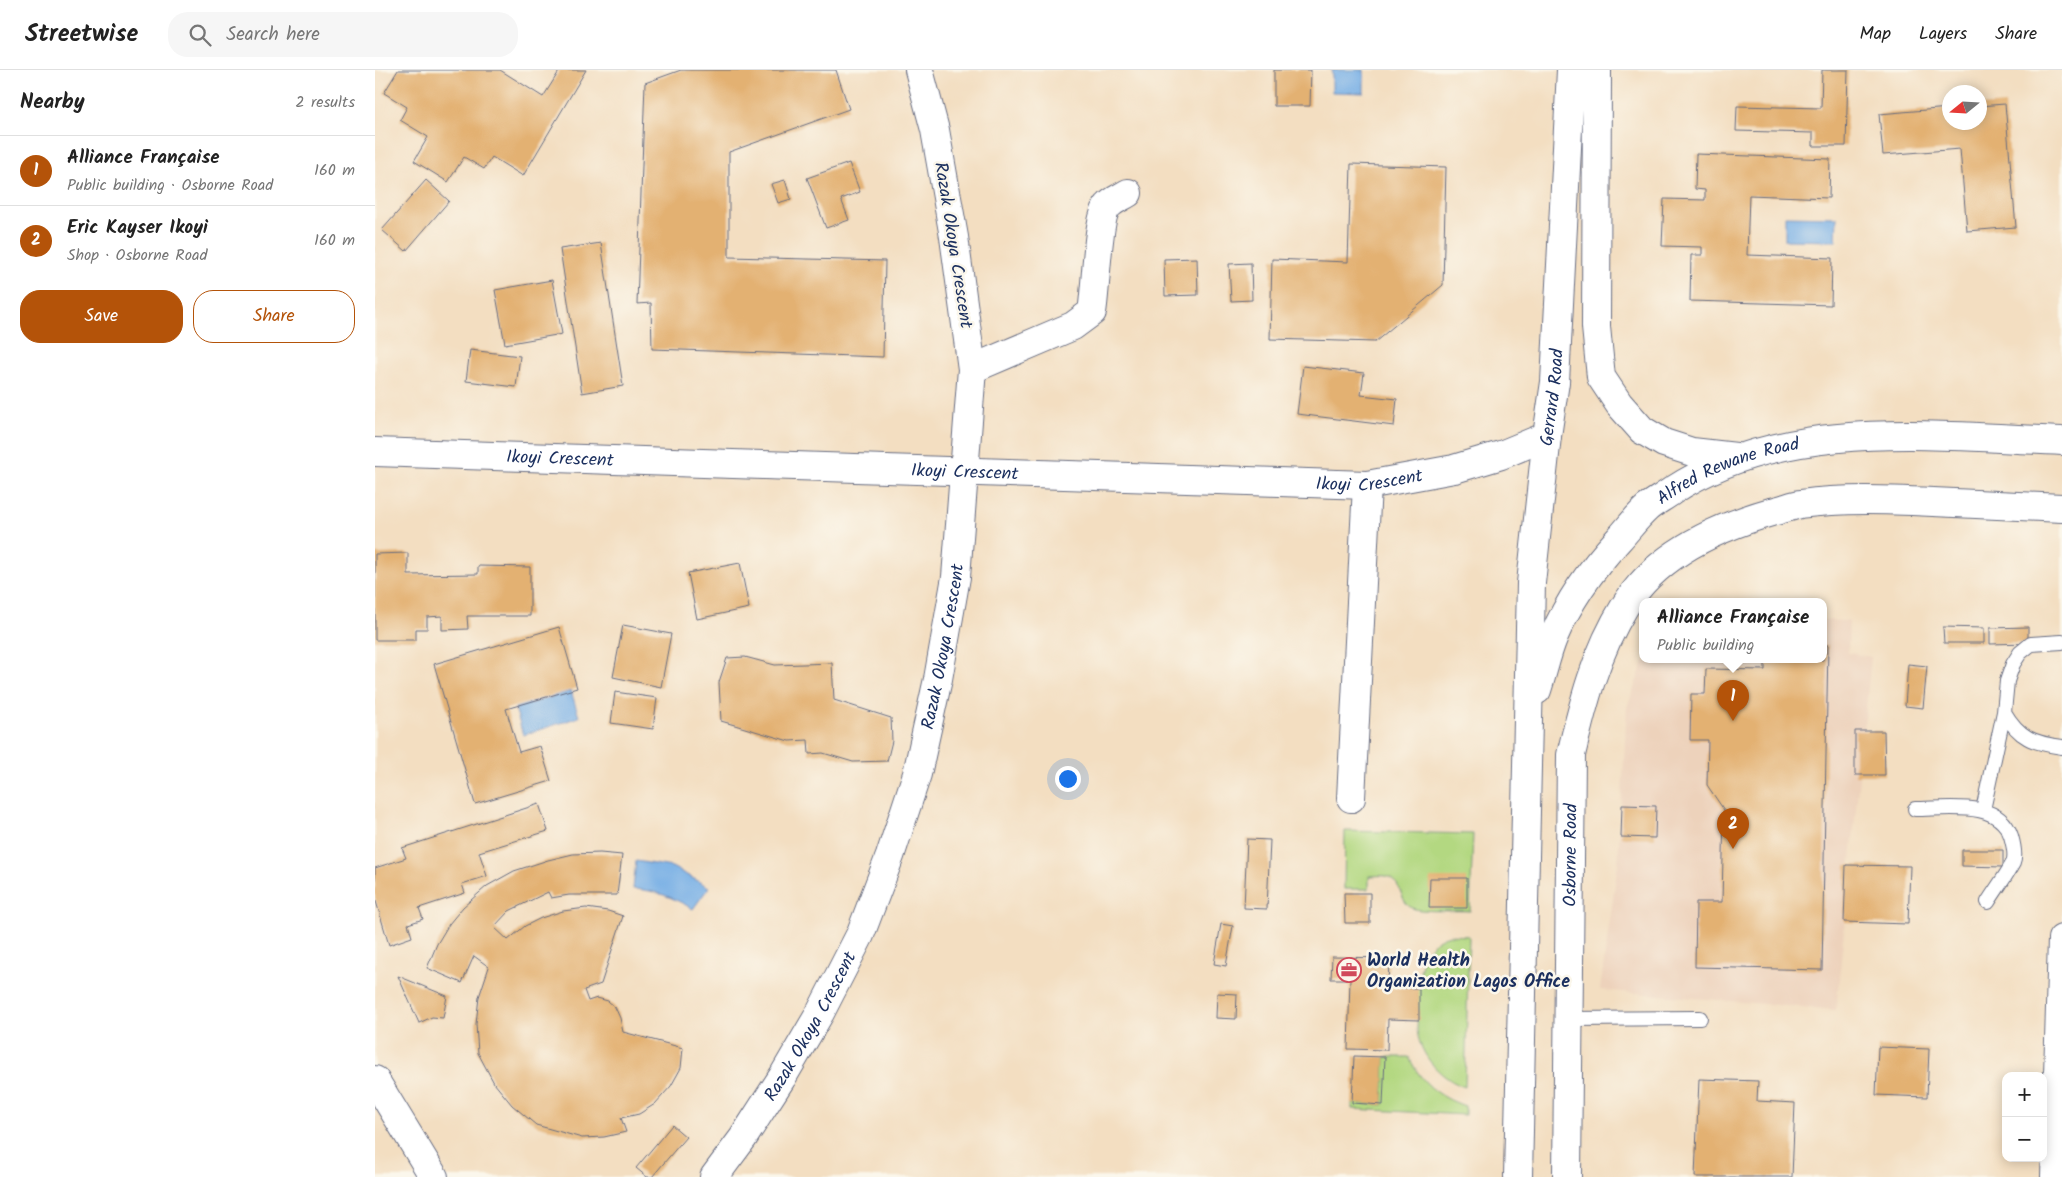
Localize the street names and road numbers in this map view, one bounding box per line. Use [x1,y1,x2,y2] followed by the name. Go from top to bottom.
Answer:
[925,160,980,331] street label: Razak Okoya Crescent
[1533,347,1573,448] street label: Gerrard Road
[1651,430,1803,514] street label: Alfred Rewane Road
[506,443,615,476] street label: Ikoyi Crescent
[910,457,1020,489] street label: Ikoyi Crescent
[1315,462,1426,501] street label: Ikoyi Crescent
[914,562,973,733] street label: Razak Okoya Crescent
[1557,802,1587,907] street label: Osborne Road
[757,946,866,1108] street label: Razak Okoya Crescent

